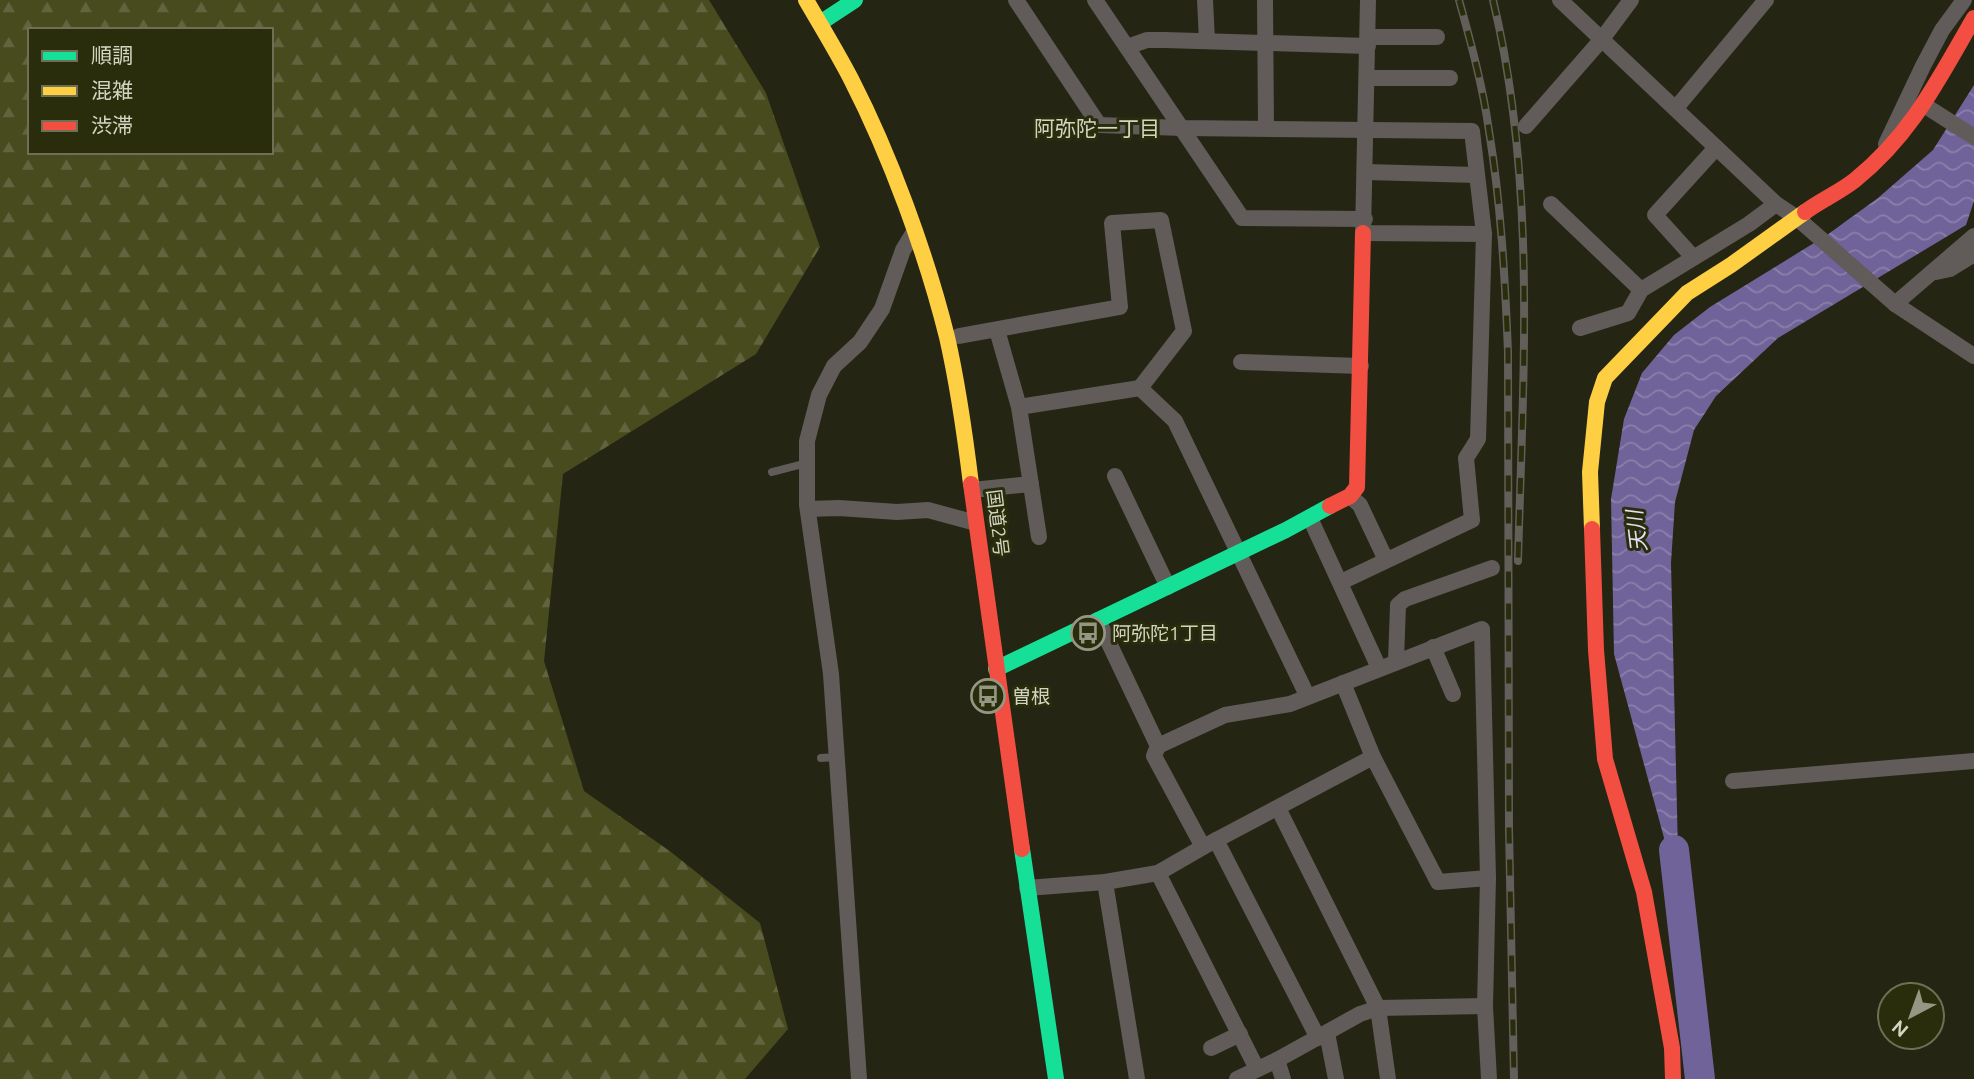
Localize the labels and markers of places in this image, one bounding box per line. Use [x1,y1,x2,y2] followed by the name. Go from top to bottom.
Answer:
[1069,614,1107,652] bus stop icon: 阿弥陀1丁目
[1112,622,1218,644] place label: 阿弥陀1丁目
[969,677,1007,715] bus stop icon: 曽根
[1012,685,1050,707] place label: 曽根

